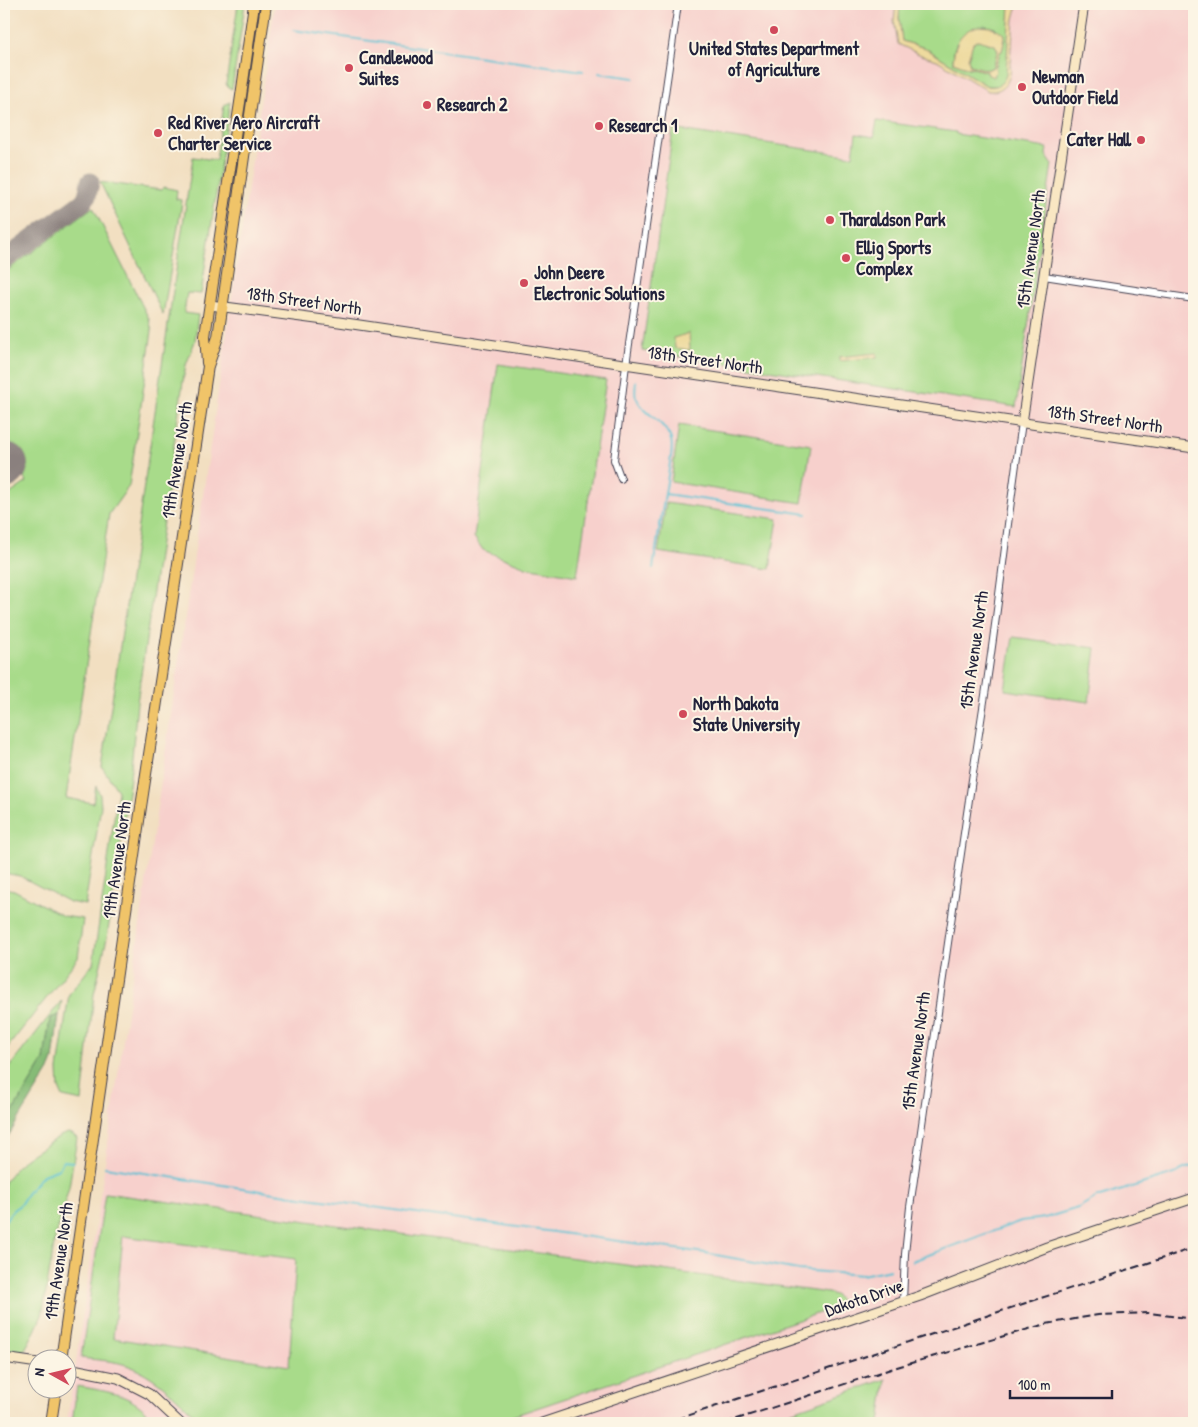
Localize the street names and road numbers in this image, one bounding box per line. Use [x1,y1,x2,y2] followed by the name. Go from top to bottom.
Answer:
[1010,188,1051,310] street label: 15th Avenue North
[245,280,364,321] street label: 18th Street North
[646,339,765,380] street label: 18th Street North
[1046,398,1165,439] street label: 18th Street North
[155,399,198,520] street label: 19th Avenue North
[953,589,994,711] street label: 15th Avenue North
[96,799,137,920] street label: 19th Avenue North
[895,990,936,1112] street label: 15th Avenue North
[38,1200,79,1321] street label: 19th Avenue North
[821,1272,906,1323] street label: Dakota Drive

